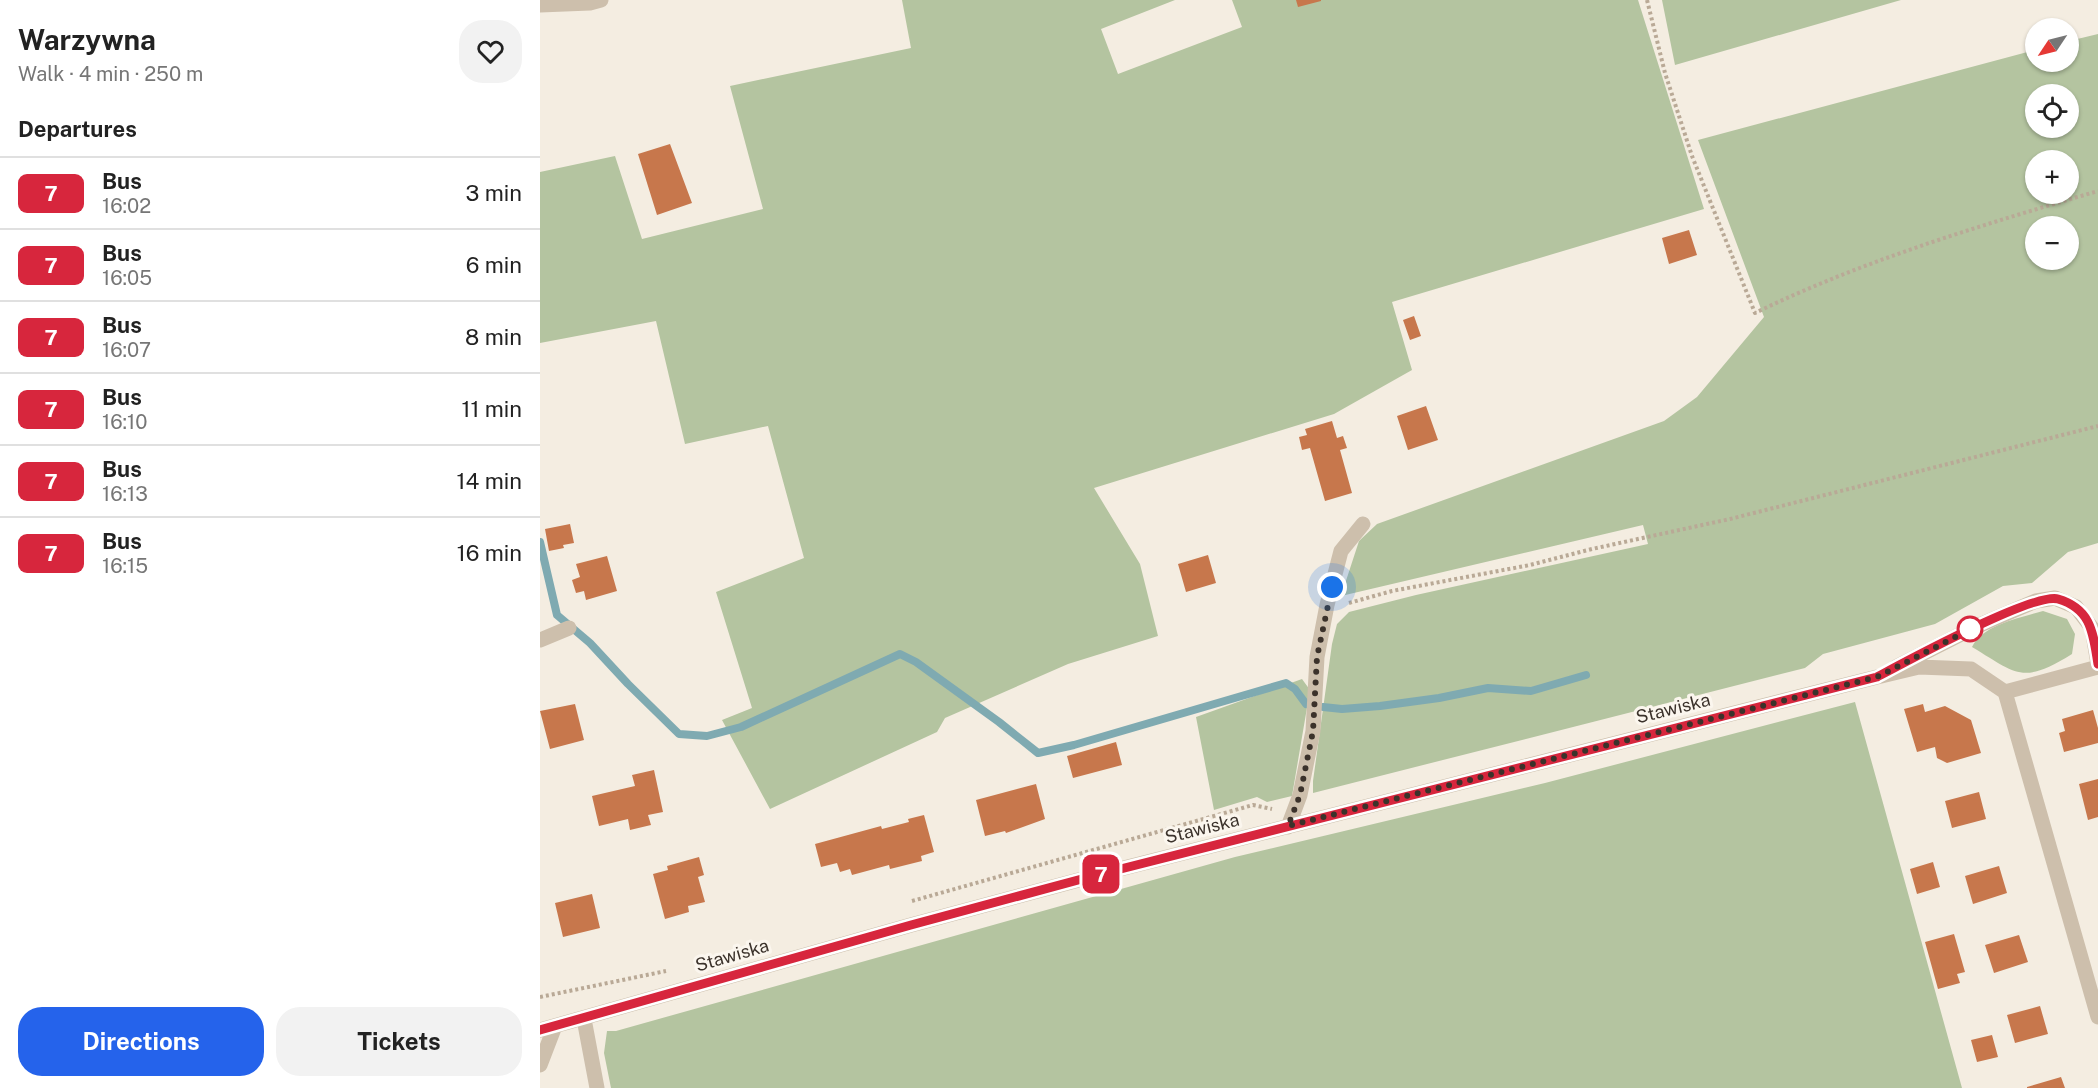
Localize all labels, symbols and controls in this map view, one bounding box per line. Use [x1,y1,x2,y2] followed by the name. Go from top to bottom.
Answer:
[2025,18,2079,72] north arrow
[2025,18,2079,270] map controls
[459,20,522,83] button: heart
[18,23,156,56] text: Warzywna
[18,62,203,86] text: Walk · 4 min · 250 m
[2025,84,2079,138] button: locate
[18,116,137,142] text: Departures
[2025,150,2079,204] button: +
[102,168,142,194] text: Bus
[465,180,522,206] text: 3 min
[44,181,58,206] text: 7
[102,194,151,218] text: 16:02
[2025,216,2079,270] button: −
[102,240,142,266] text: Bus
[466,252,522,278] text: 6 min
[44,253,58,278] text: 7
[102,266,152,290] text: 16:05
[102,312,142,338] text: Bus
[465,324,522,350] text: 8 min
[44,325,58,350] text: 7
[102,338,151,362] text: 16:07
[102,384,142,410] text: Bus
[461,396,522,422] text: 11 min
[44,397,58,422] text: 7
[102,410,147,434] text: 16:10
[102,456,142,482] text: Bus
[457,468,522,494] text: 14 min
[44,469,58,494] text: 7
[102,482,148,506] text: 16:13
[102,528,142,554] text: Bus
[457,540,522,566] text: 16 min
[44,541,58,566] text: 7
[102,554,148,578] text: 16:15
[1317,572,1347,602] your location
[1957,616,1983,642] unlabelled marker
[1634,689,1712,727] street label: Stawiska
[1163,809,1241,847] street label: Stawiska
[1082,854,1120,894] line badge: 7
[1094,862,1108,887] text: 7
[693,934,771,976] street label: Stawiska
[18,1007,264,1076] button: Directions
[276,1007,522,1076] button: Tickets

